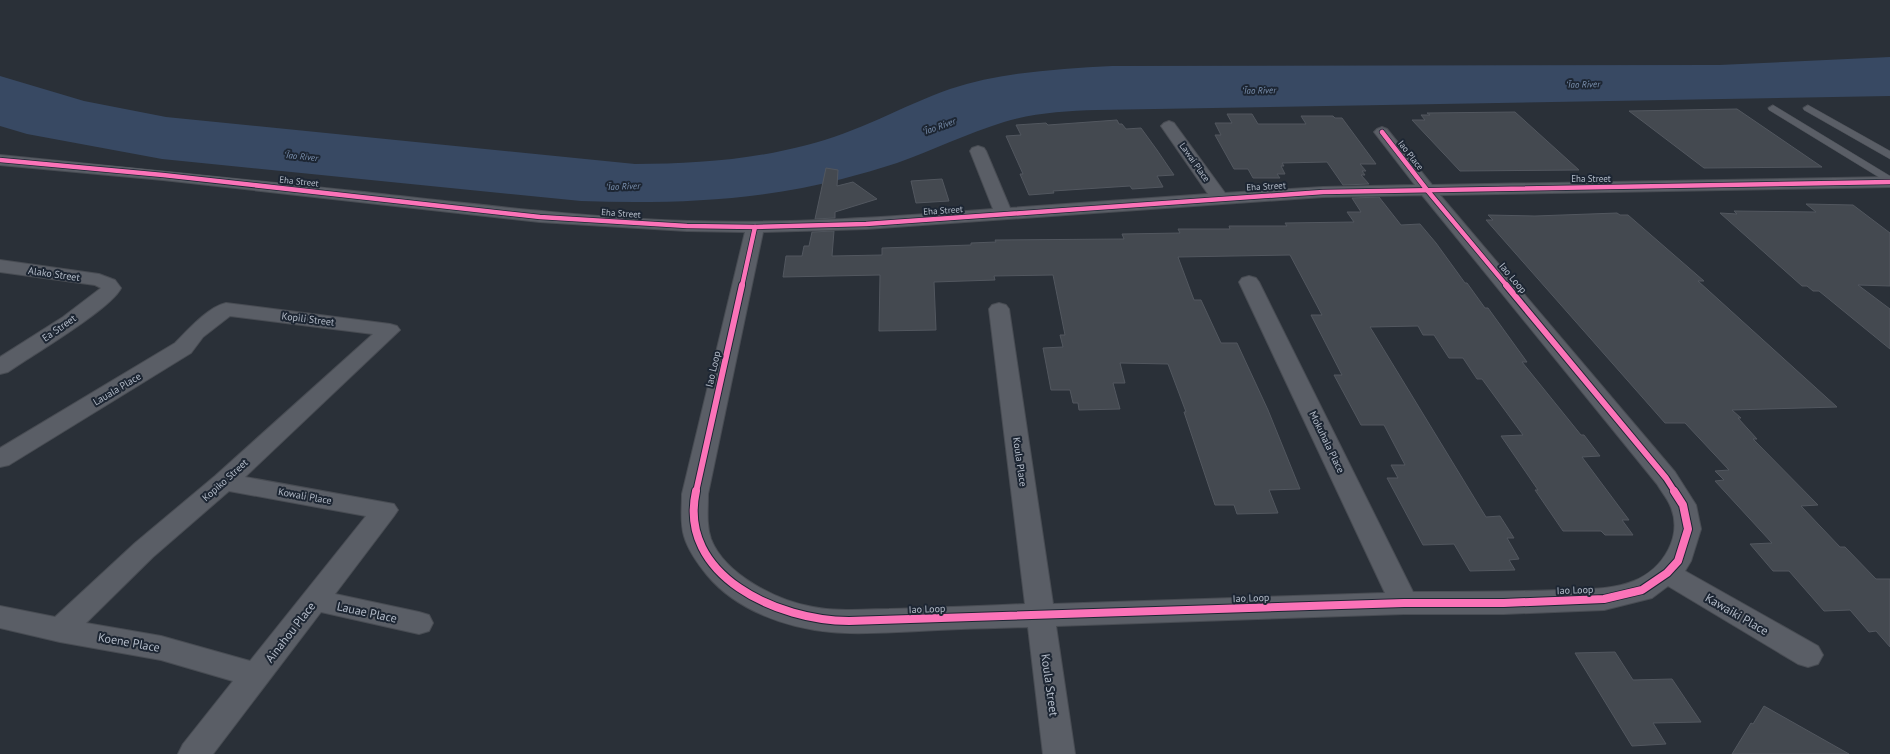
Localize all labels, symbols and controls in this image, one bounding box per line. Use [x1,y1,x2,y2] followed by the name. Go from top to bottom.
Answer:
[1566,78,1601,90] water label: ʻĪao River
[1242,84,1277,96] water label: ʻĪao River
[921,115,958,137] water label: ʻĪao River
[1396,138,1426,172] street label: Iao Place
[1177,140,1213,184] street label: Lawai Place
[284,149,320,163] water label: ʻĪao River
[279,173,319,189] street label: Eha Street
[1571,173,1611,184] street label: Eha Street
[1246,179,1286,193] street label: Eha Street
[606,180,641,192] water label: ʻĪao River
[923,203,963,217] street label: Eha Street
[601,206,641,220] street label: Eha Street
[1496,260,1530,296] street label: Iao Loop
[27,264,81,284] street label: Alako Street
[281,309,336,329] street label: Kopili Street
[39,311,79,344] street label: Ea Street
[703,350,723,388] street label: Iao Loop
[91,370,143,408] street label: Lauala Place
[1306,409,1348,475] street label: Mokuhala Place
[1010,436,1030,488] street label: Koula Place
[199,456,251,504] street label: Kopiko Street
[277,485,333,507] street label: Kowali Place
[1556,583,1594,597] street label: Iao Loop
[1703,590,1771,638] street label: Kawaiki Place
[1232,591,1270,605] street label: Iao Loop
[336,598,398,626] street label: Lauae Place
[262,599,318,665] street label: Ainahou Place
[908,602,946,616] street label: Iao Loop
[97,629,161,655] street label: Koene Place
[1038,653,1062,717] street label: Koula Street

